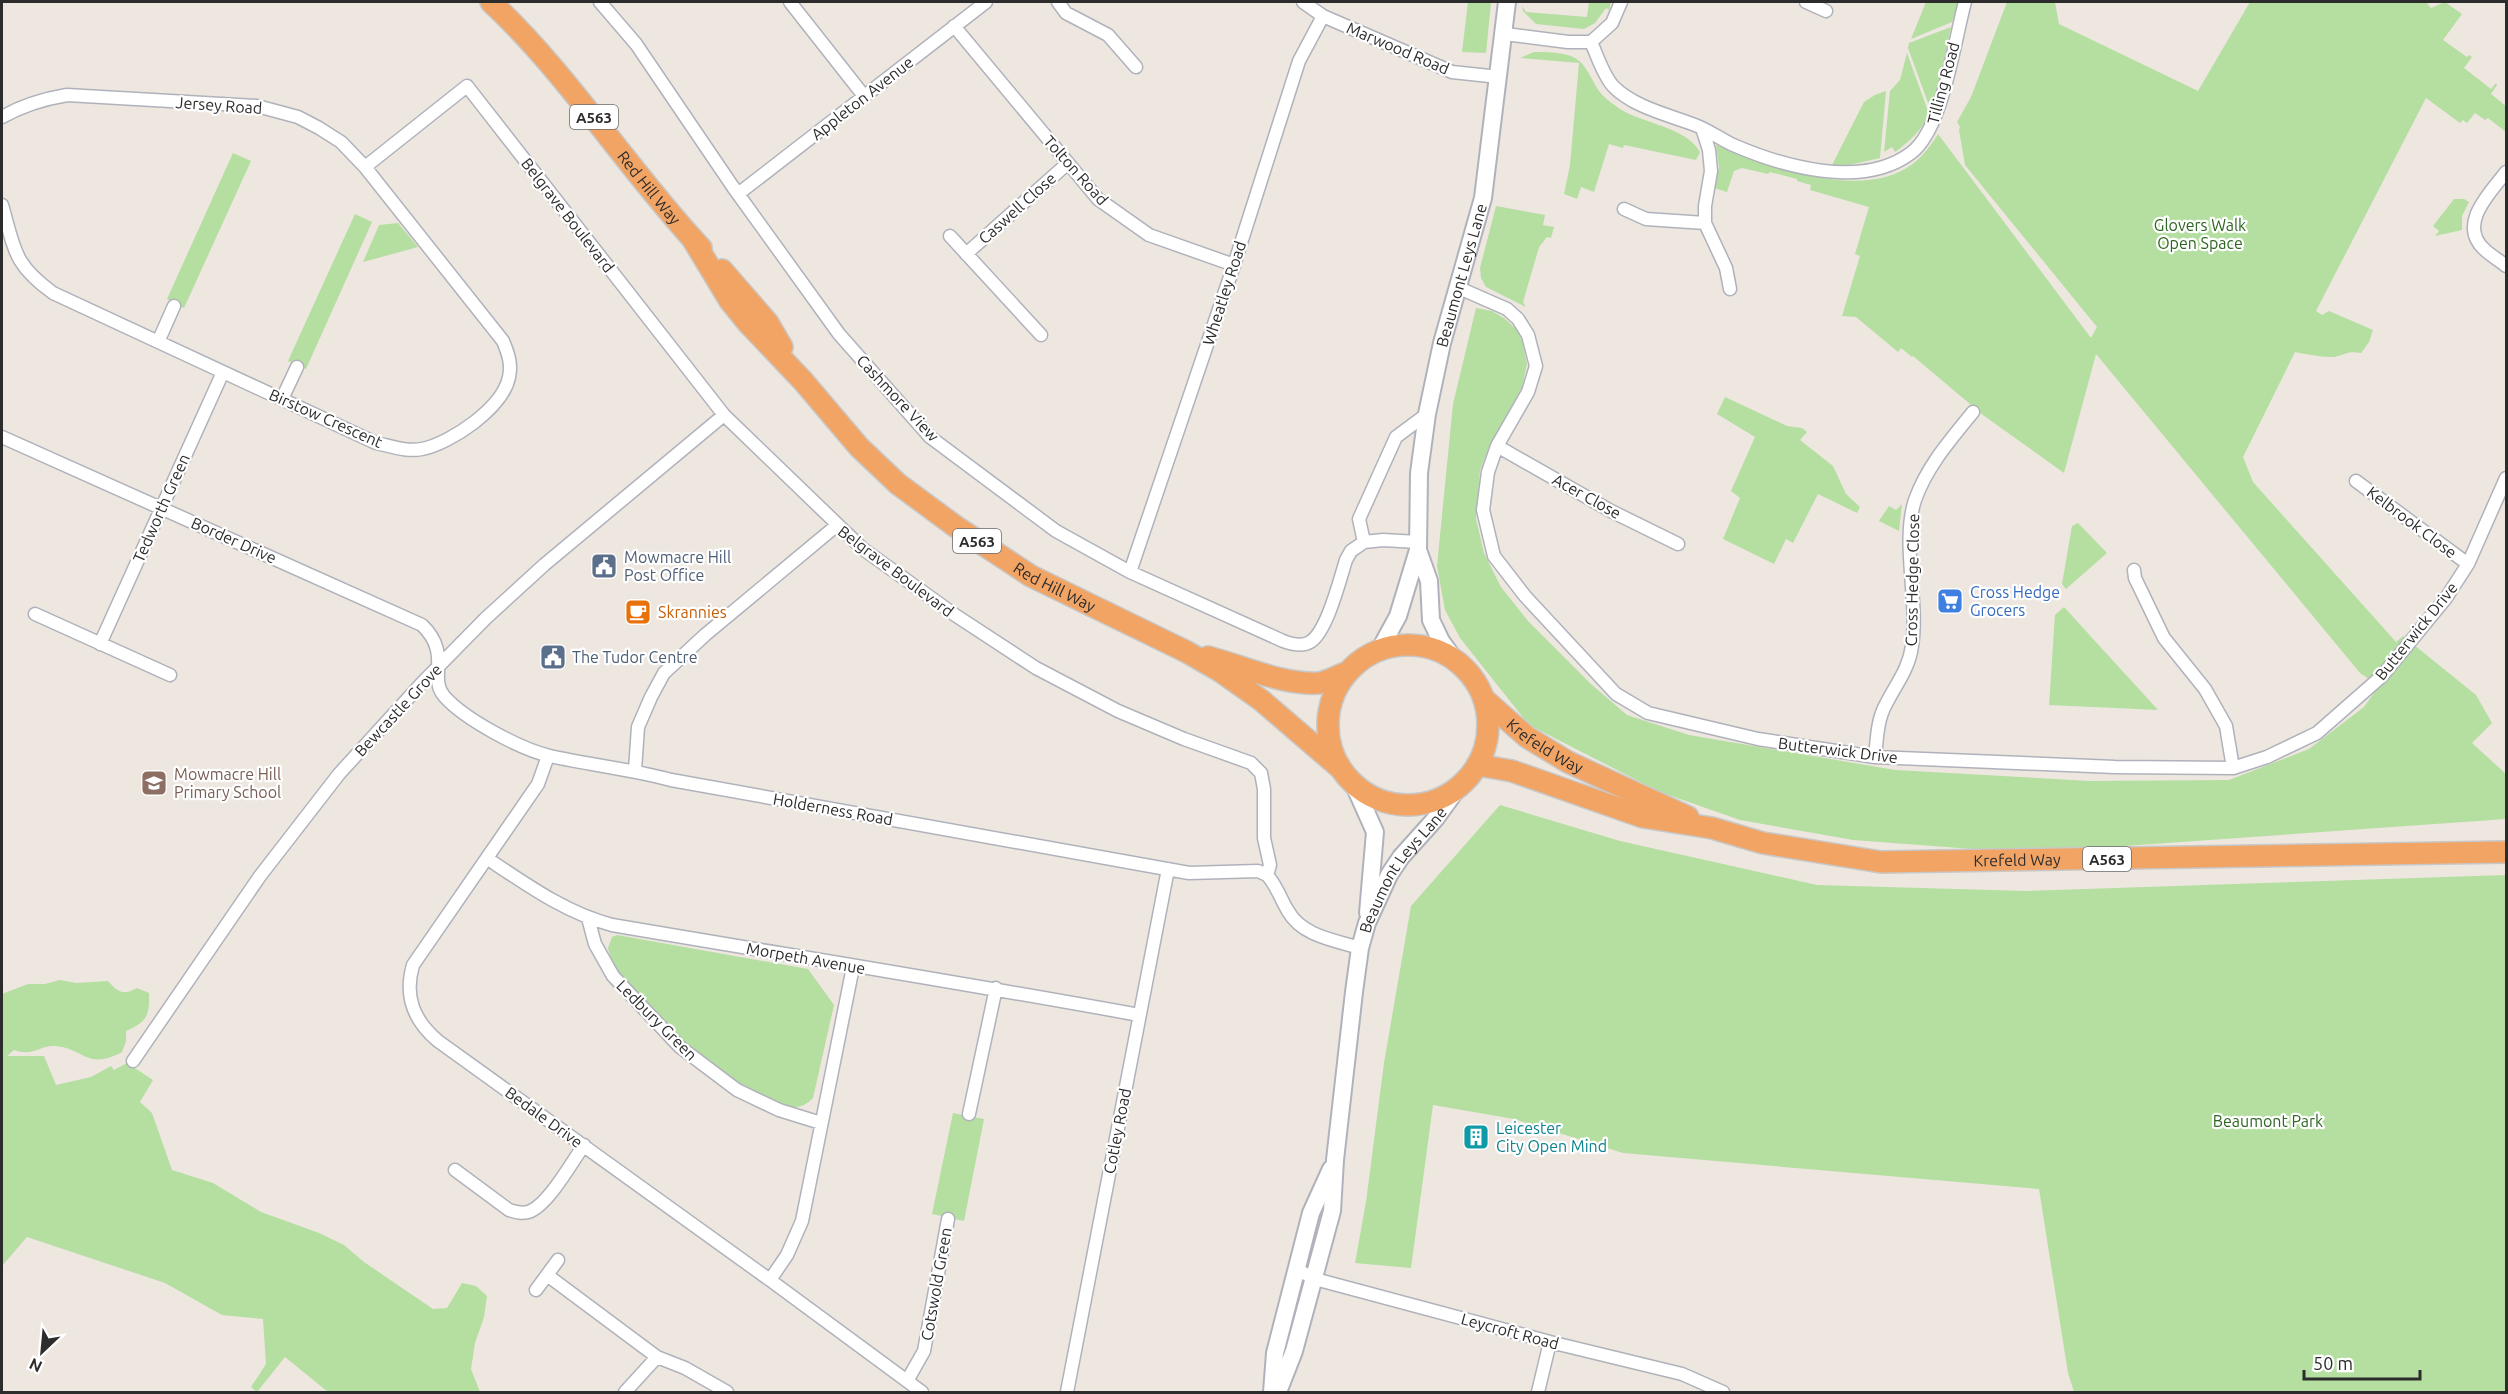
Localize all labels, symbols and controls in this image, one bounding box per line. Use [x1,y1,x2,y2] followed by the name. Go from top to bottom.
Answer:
[1344,18,1452,78] street label: Marwood Road
[1923,40,1963,126] street label: Tilling Road
[807,53,917,143] street label: Appleton Avenue
[175,93,263,117] street label: Jersey Road
[570,105,618,129] road number: A563
[1040,132,1112,208] street label: Tolton Road
[614,147,685,228] street label: Red Hill Way
[518,154,618,276] street label: Belgrave Boulevard
[975,169,1059,247] street label: Caswell Close
[1432,201,1490,349] street label: Beaumont Leys Lane
[2154,216,2246,252] park label: Glovers Walk Open Space
[1199,239,1249,347] street label: Wheatley Road
[853,351,943,445] street label: Cashmore View
[267,385,386,451] street label: Birstow Crescent
[129,451,193,565] street label: Tedworth Green
[1550,470,1624,522] street label: Acer Close
[2364,482,2460,562] street label: Kelbrook Close
[189,513,279,567] street label: Border Drive
[1902,513,1922,647] street label: Cross Hedge Close
[835,522,957,620] street label: Belgrave Boulevard
[953,529,1001,553] road number: A563
[624,548,731,584] place label: Mowmacre Hill Post Office
[589,551,619,581] public building icon: Mowmacre Hill Post Office
[1010,558,1099,615] street label: Red Hill Way
[2371,579,2461,683] street label: Butterwick Drive
[1970,583,2060,619] place label: Cross Hedge Grocers
[1935,586,1965,616] supermarket icon: Cross Hedge Grocers
[623,597,653,627] cafe icon: Skrannies
[658,603,727,621] place label: Skrannies
[538,642,568,672] public building icon: The Tudor Centre
[572,648,698,666] place label: The Tudor Centre
[351,660,445,760] street label: Bewcastle Grove
[1503,715,1586,777] street label: Krefeld Way
[1777,734,1899,766] street label: Butterwick Drive
[174,765,281,801] place label: Mowmacre Hill Primary School
[139,768,169,798] school or university icon: Mowmacre Hill Primary School
[772,790,894,828] street label: Holderness Road
[1356,803,1450,935] street label: Beaumont Leys Lane
[2083,847,2131,871] road number: A563
[1973,850,2061,870] street label: Krefeld Way
[745,939,867,977] street label: Morpeth Avenue
[613,976,701,1064] street label: Ledbury Green
[502,1083,586,1151] street label: Bedale Drive
[1100,1087,1134,1175] street label: Cotley Road
[2213,1112,2323,1130] park label: Beaumont Park
[1496,1119,1607,1155] place label: Leicester City Open Mind
[1461,1122,1491,1152] building icon: Leicester City Open Mind
[917,1226,955,1342] street label: Cotswold Green
[1459,1309,1561,1353] street label: Leycroft Road
[12,1322,72,1382] north arrow
[2304,1343,2420,1381] scale bar
[2313,1353,2353,1373] text: 50 m
[26,1355,45,1376] text: N

